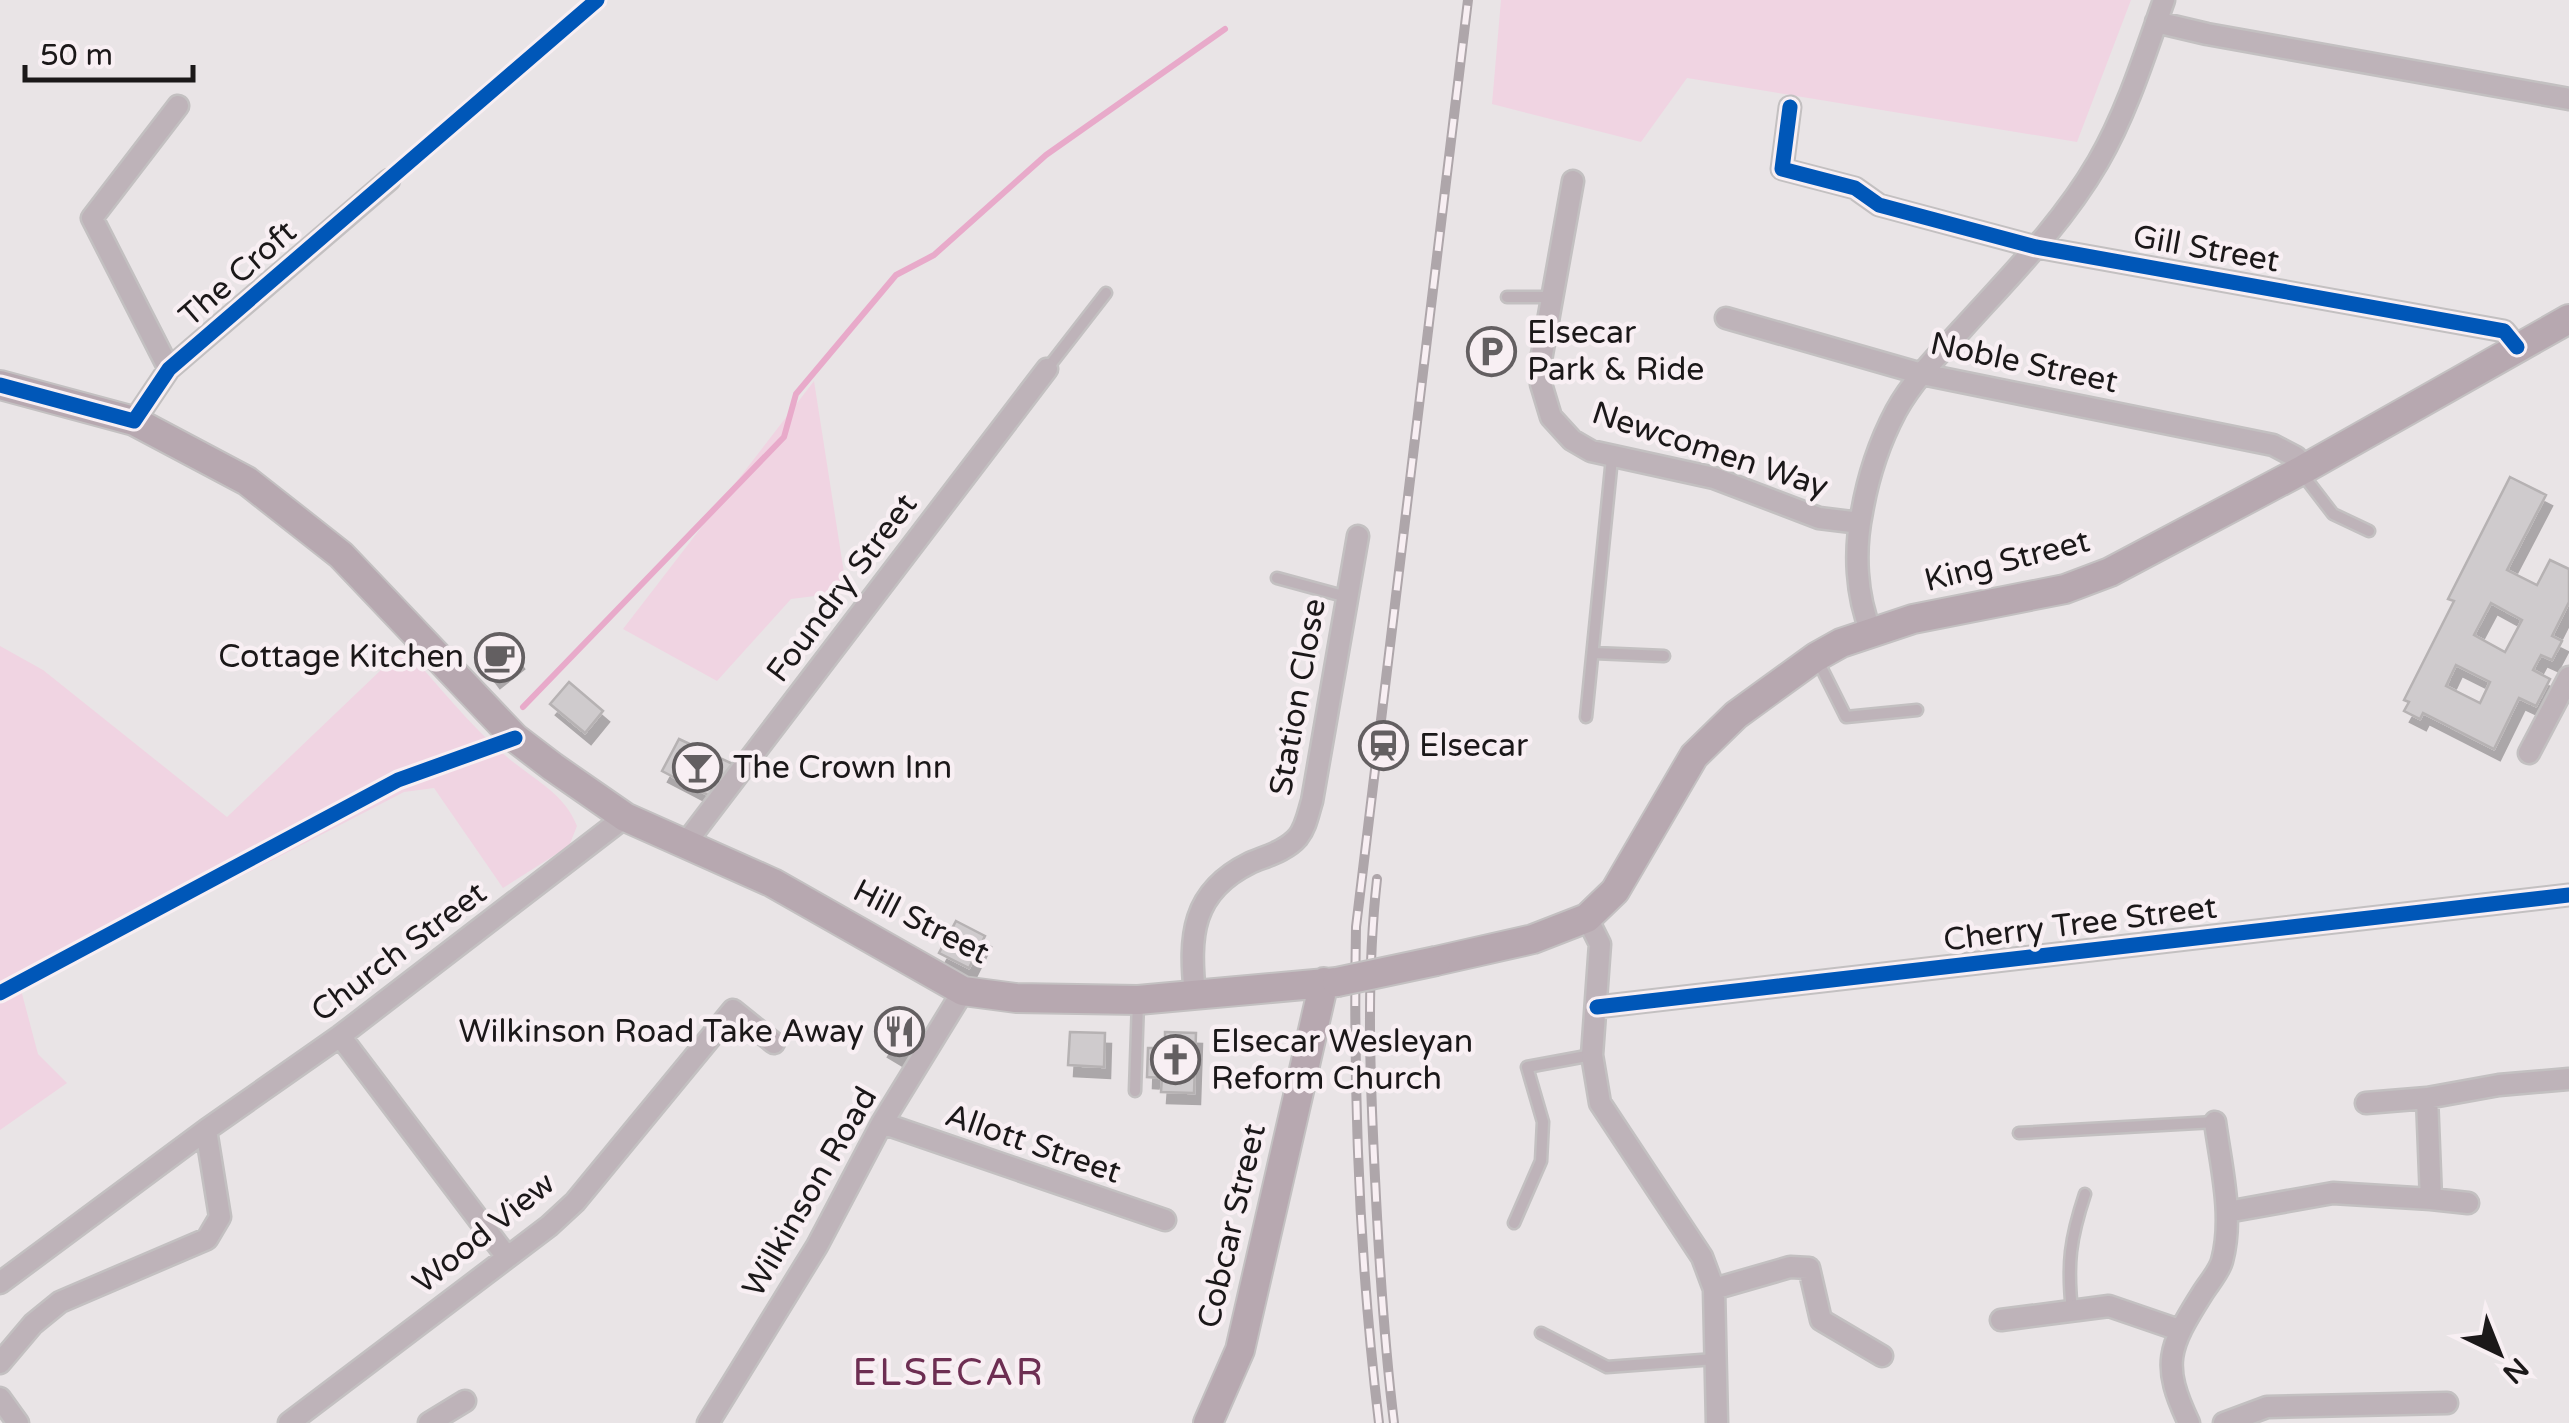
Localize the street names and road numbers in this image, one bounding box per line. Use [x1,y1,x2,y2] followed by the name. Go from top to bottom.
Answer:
[172,213,304,335] street label: The Croft
[2130,217,2282,281] street label: Gill Street
[1927,325,2121,401] street label: Noble Street
[1587,394,1833,506] street label: Newcomen Way
[759,486,925,690] street label: Foundry Street
[1920,522,2094,600] street label: King Street
[1262,595,1334,799] street label: Station Close
[847,872,995,972] street label: Hill Street
[304,874,494,1030] street label: Church Street
[1941,888,2219,960] street label: Cherry Tree Street
[735,1080,885,1304] street label: Wilkinson Road
[940,1096,1126,1192] street label: Allott Street
[1190,1120,1274,1332] street label: Cobcar Street
[405,1164,563,1302] street label: Wood View

